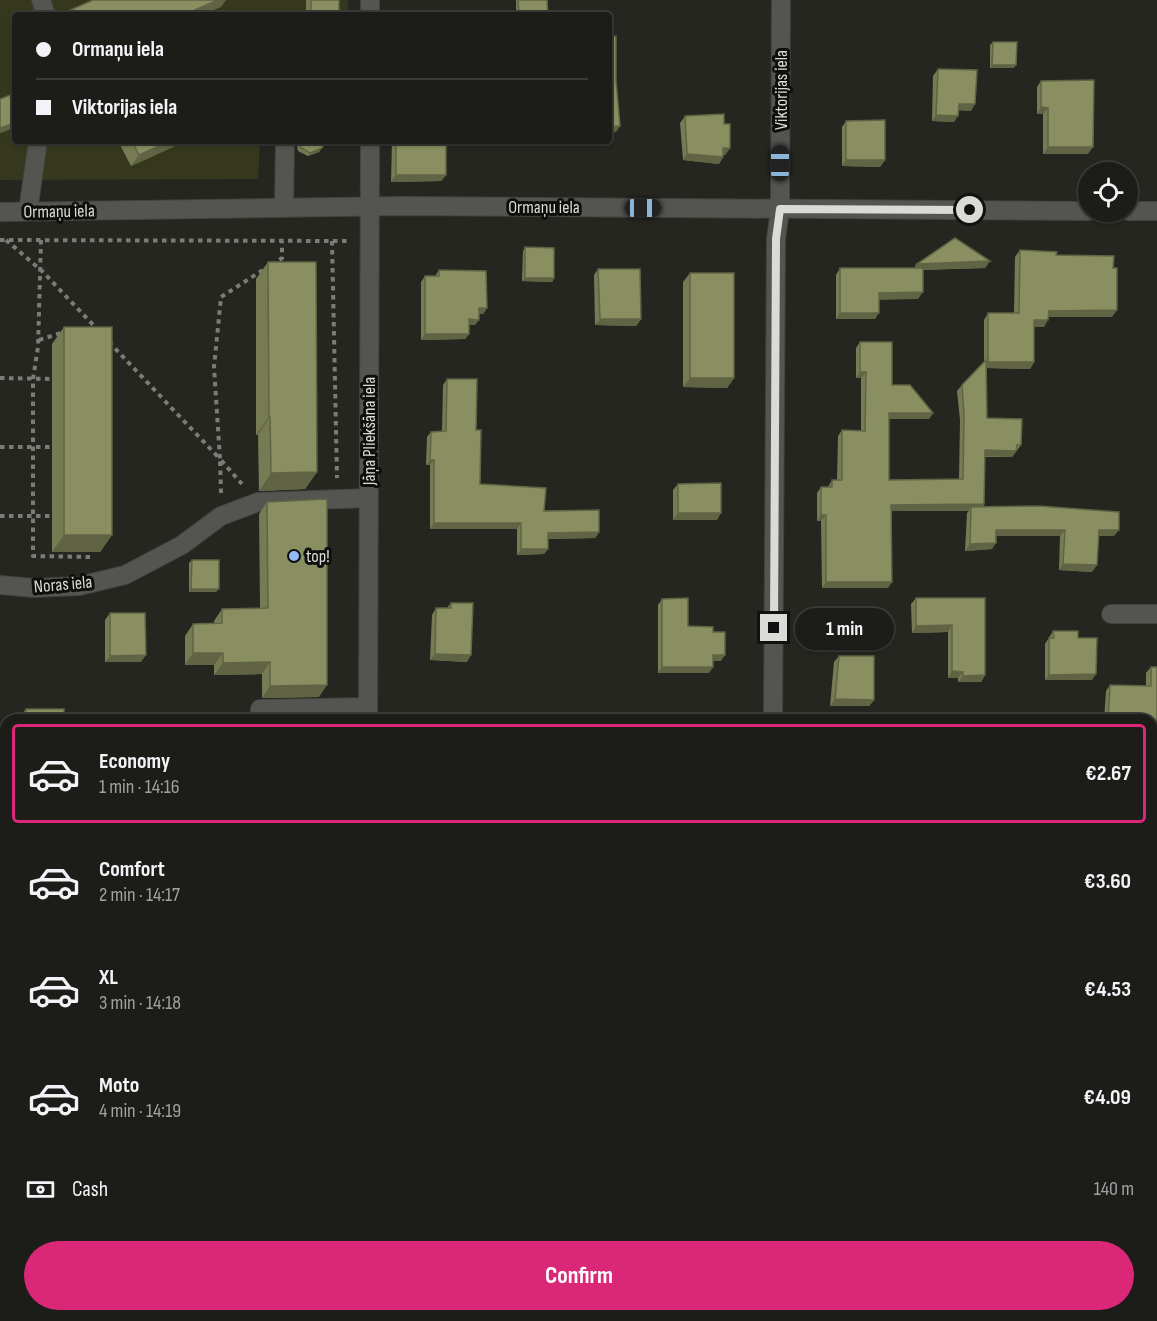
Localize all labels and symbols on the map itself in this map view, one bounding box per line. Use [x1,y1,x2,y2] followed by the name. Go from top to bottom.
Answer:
[771,50,792,130] street label: Viktorijas iela
[771,145,789,181] car
[956,196,983,223] route start
[508,197,580,218] street label: Ormaņu iela
[625,199,661,217] car
[23,200,95,223] street label: Ormaņu iela
[359,377,380,486] street label: Jāņa Pliekšāna iela
[306,546,330,567] place label: top!
[287,549,301,563] marker: top!
[33,571,93,598] street label: Noras iela
[795,607,894,649] callout: 1 min
[760,614,787,641] route end

